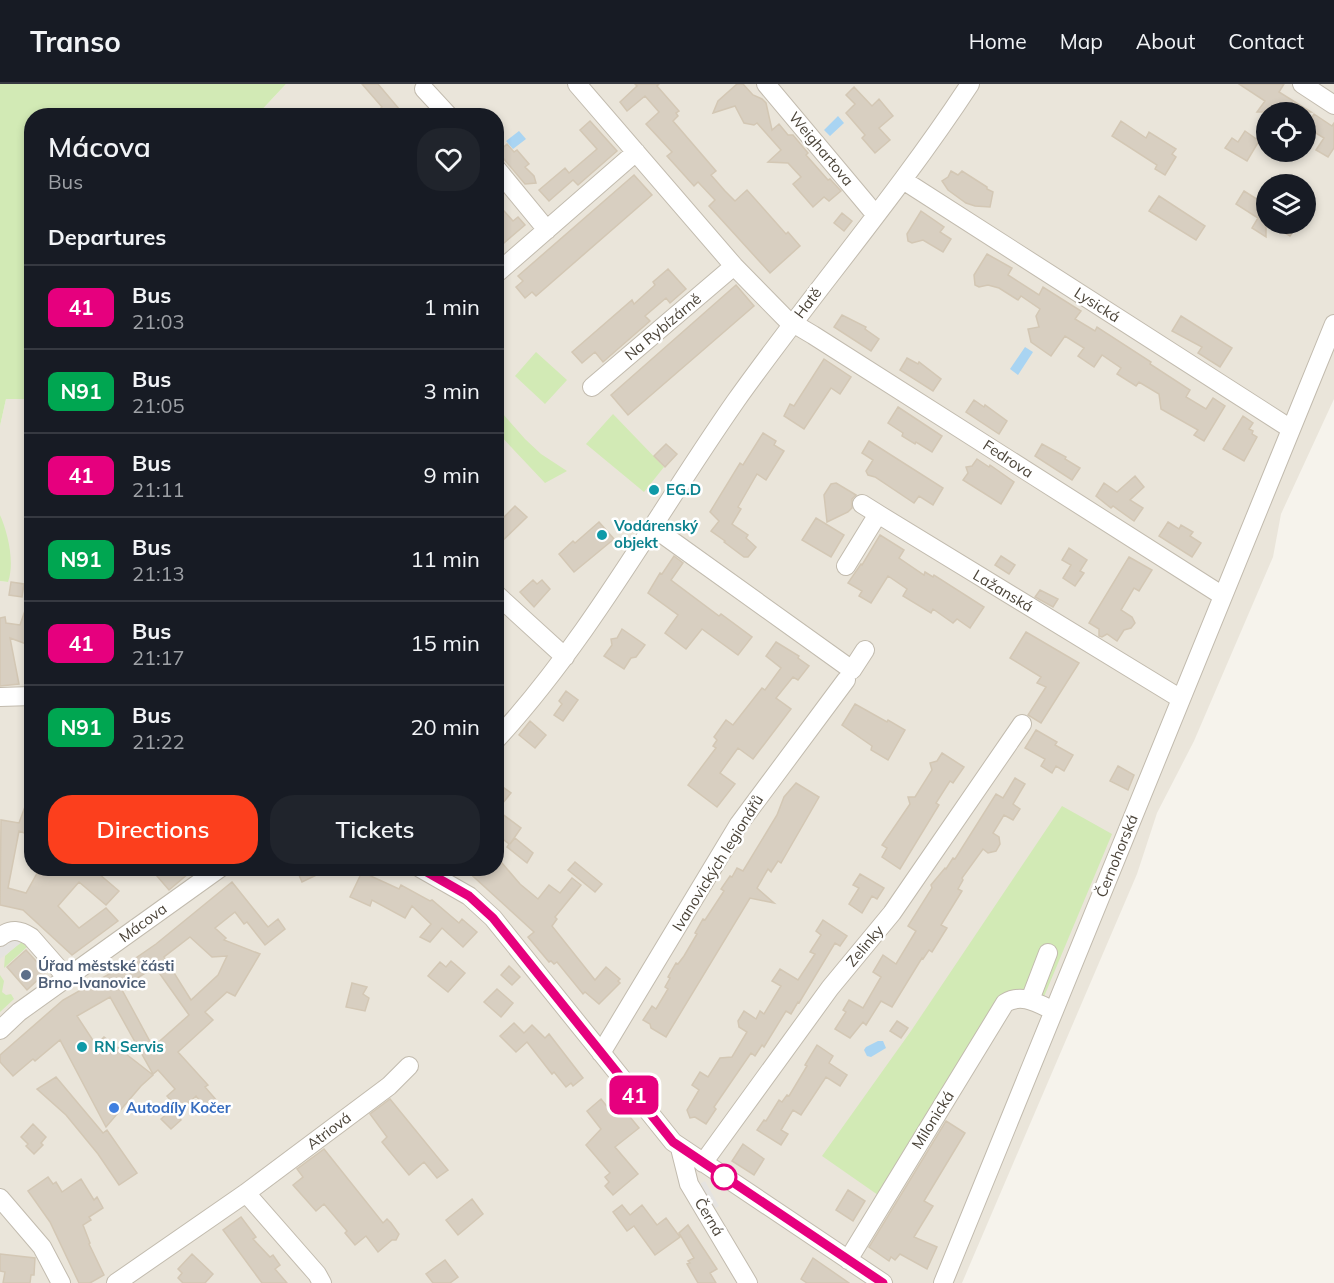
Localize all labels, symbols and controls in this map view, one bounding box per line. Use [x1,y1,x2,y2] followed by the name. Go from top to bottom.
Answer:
[30,24,121,59] text: Transo
[969,28,1027,54] text: Home
[1060,28,1103,54] text: Map
[1136,28,1195,54] text: About
[1228,28,1304,54] text: Contact
[1256,102,1316,234] map controls
[1256,102,1316,162] button: locate
[785,108,858,190] street label: Weighartova
[417,128,480,191] button: heart
[48,129,151,164] text: Mácova
[48,169,83,194] text: Bus
[1256,174,1316,234] button: layers
[48,223,166,251] text: Departures
[132,281,171,309] text: Bus
[790,283,825,322] street label: Hatě
[1071,283,1124,326] street label: Lysická
[620,289,705,364] street label: Na Rybízárně
[424,293,480,321] text: 1 min
[68,294,94,320] text: 41
[132,309,185,334] text: 21:03
[132,365,171,393] text: Bus
[424,377,480,405] text: 3 min
[60,378,102,404] text: N91
[132,393,185,418] text: 21:05
[980,435,1037,482] street label: Fedrova
[132,449,171,477] text: Bus
[424,461,480,489] text: 9 min
[68,462,94,488] text: 41
[132,477,185,502] text: 21:11
[666,480,701,499] place label: EG.D
[647,483,661,497] marker: EG.D
[613,516,699,552] place label: Vodárenský objekt
[595,528,609,542] marker: Vodárenský objekt
[132,533,171,561] text: Bus
[410,545,480,573] text: 11 min
[60,546,102,572] text: N91
[132,561,185,586] text: 21:13
[970,565,1037,616] street label: Lažanská
[132,617,171,645] text: Bus
[410,629,480,657] text: 15 min
[68,630,94,656] text: 41
[132,645,185,670] text: 21:17
[132,701,171,729] text: Bus
[410,713,480,741] text: 20 min
[60,714,102,740] text: N91
[132,729,185,754] text: 21:22
[668,791,767,934] street label: Ivanovických legionářů
[48,795,258,864] button: Directions
[270,795,480,864] button: Tickets
[1091,812,1142,900] street label: Černohorská
[115,899,170,946] street label: Mácova
[842,921,887,970] street label: Zelinky
[38,956,174,992] place label: Úřad městské části Brno-Ivanovice
[19,968,33,982] marker: Úřad městské části Brno-Ivanovice
[94,1037,164,1056] place label: RN Servis
[75,1040,89,1054] marker: RN Servis
[607,1076,661,1114] line badge: 41
[621,1082,647,1108] text: 41
[907,1087,958,1152] street label: Milonická
[126,1098,231,1117] place label: Autodíly Kočer
[107,1101,121,1115] marker: Autodíly Kočer
[303,1108,355,1153] street label: Atriová
[711,1164,737,1190] unlabelled marker
[691,1194,728,1239] street label: Černá

